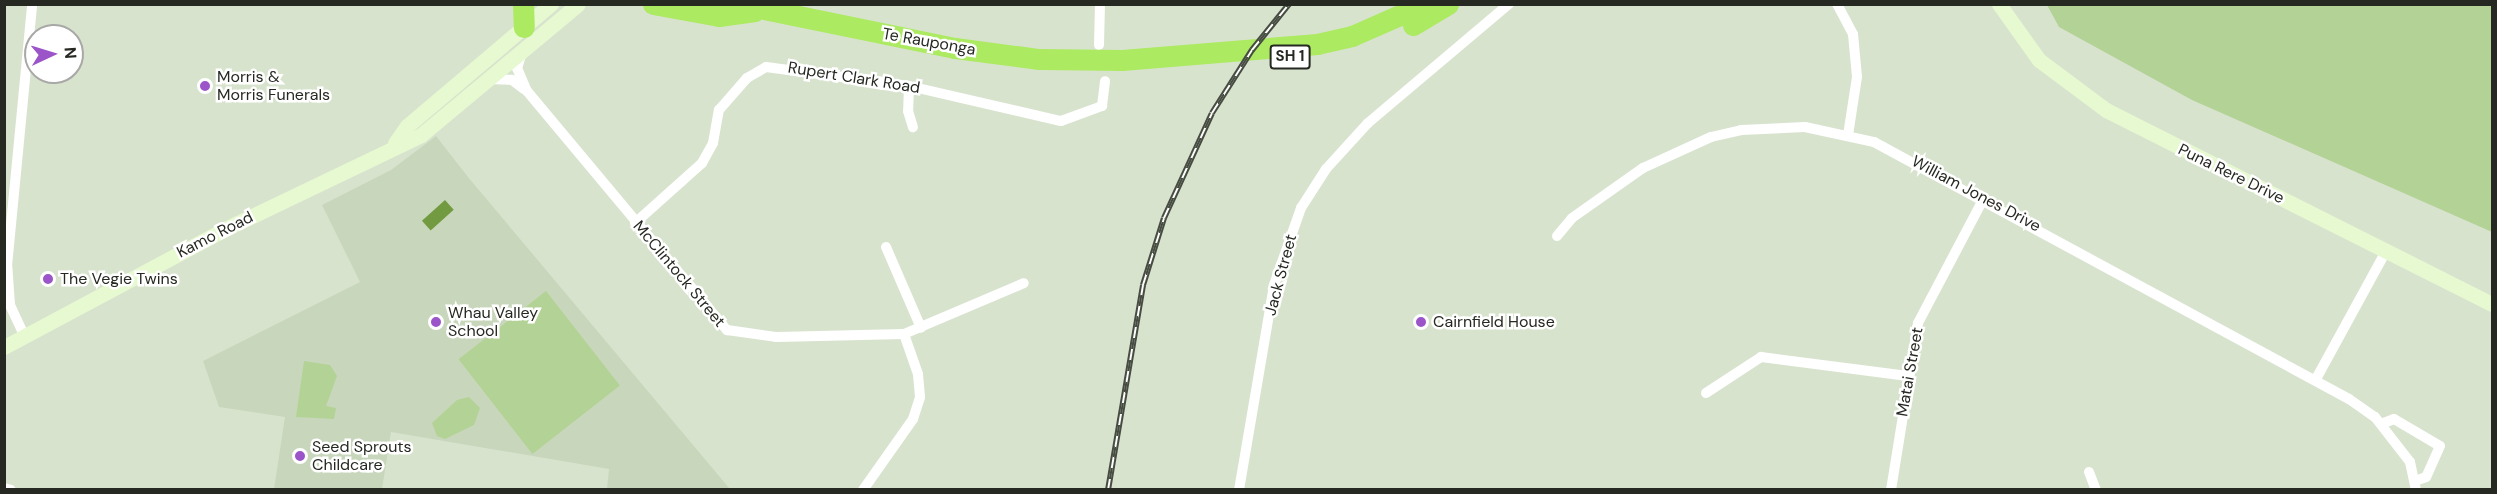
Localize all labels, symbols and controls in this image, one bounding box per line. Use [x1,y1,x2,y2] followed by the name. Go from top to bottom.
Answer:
[24,24,84,84] north arrow
[881,24,977,60] street label: Te Rauponga
[1269,45,1311,69] road number: SH 1
[60,46,81,59] text: N
[787,58,921,98] street label: Rupert Clark Road
[217,67,330,105] place label: Morris & Morris Funerals
[198,79,212,93] marker: Morris & Morris Funerals
[2175,140,2287,208] street label: Puna Rere Drive
[1908,152,2044,236] street label: William Jones Drive
[174,208,256,262] street label: Kamo Road
[629,217,729,331] street label: McClintock Street
[1261,232,1301,318] street label: Jack Street
[60,269,178,289] place label: The Vegie Twins
[41,272,55,286] marker: The Vegie Twins
[448,303,538,341] place label: Whau Valley School
[1433,312,1555,332] place label: Cairnfield House
[429,315,443,329] marker: Whau Valley School
[1414,315,1428,329] marker: Cairnfield House
[1893,326,1927,418] street label: Matai Street
[312,437,412,475] place label: Seed Sprouts Childcare
[293,449,307,463] marker: Seed Sprouts Childcare

